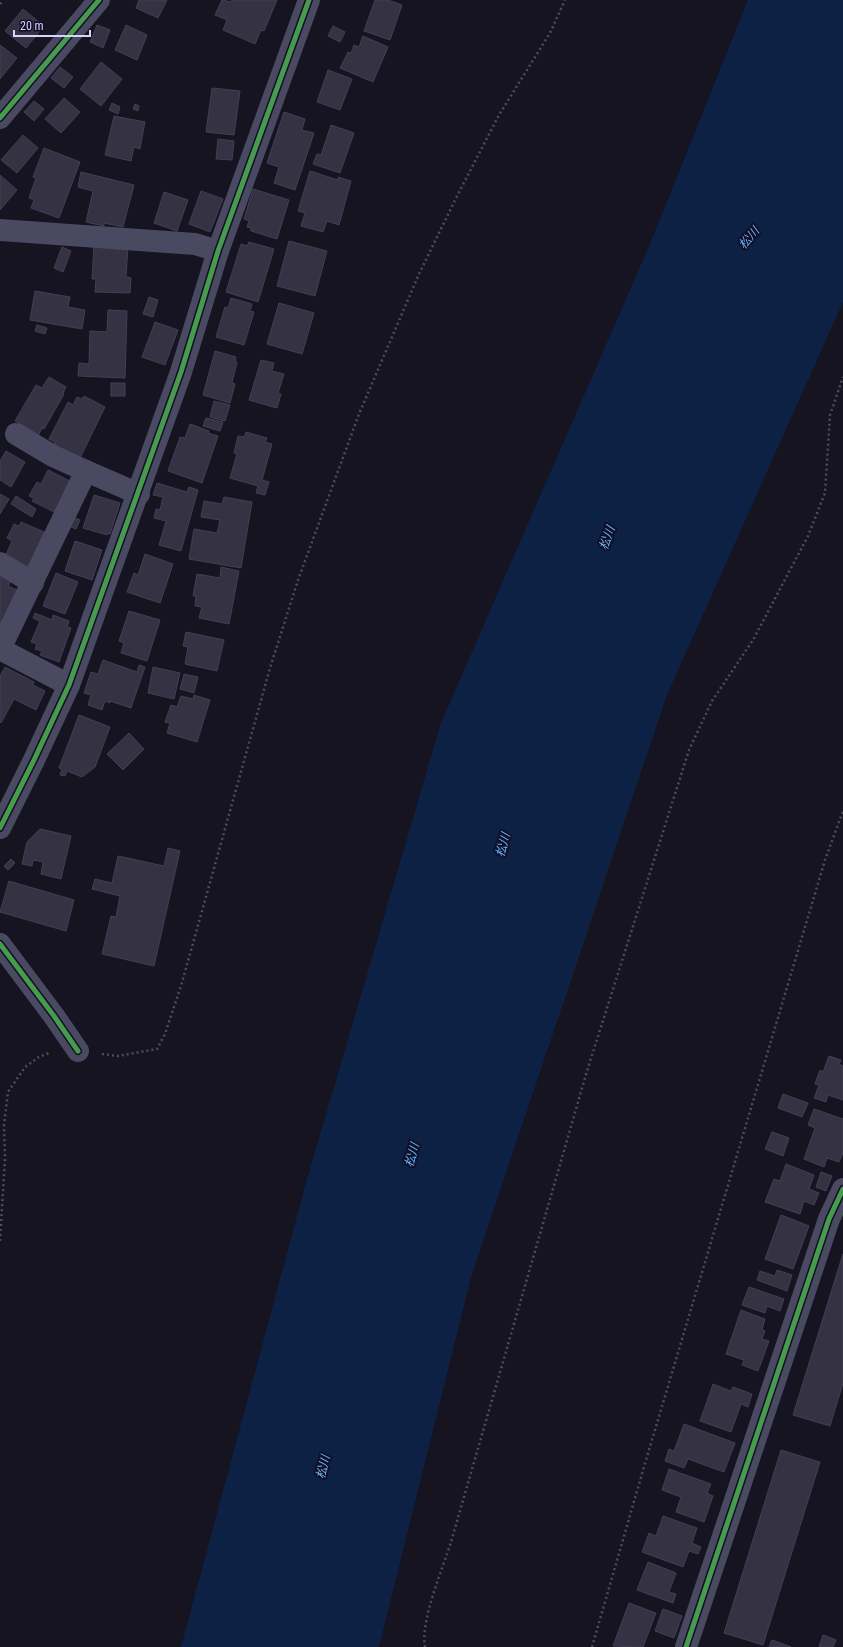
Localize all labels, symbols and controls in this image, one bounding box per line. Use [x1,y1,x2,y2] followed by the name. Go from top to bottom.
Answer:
[14,12,90,38] scale bar
[20,19,44,33] text: 20 m
[736,223,763,252] water label: 松川
[596,522,618,552] water label: 松川
[493,830,514,858] water label: 松川
[402,1140,423,1168] water label: 松川
[313,1452,333,1480] water label: 松川

